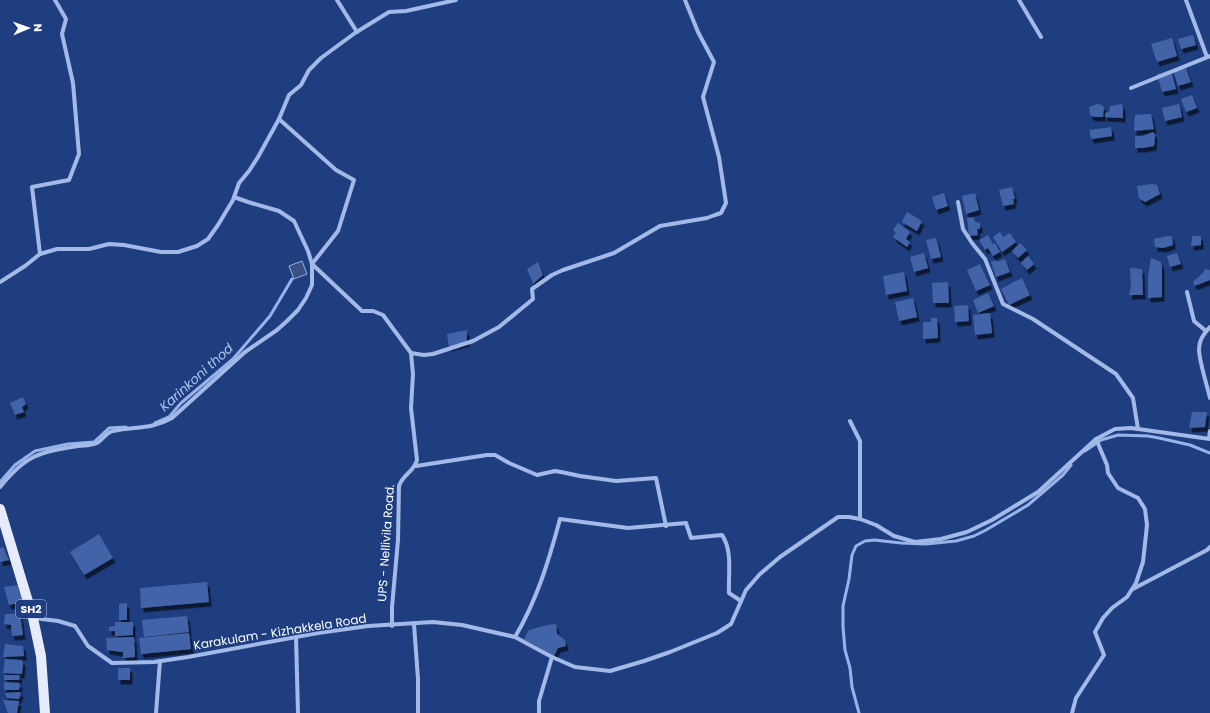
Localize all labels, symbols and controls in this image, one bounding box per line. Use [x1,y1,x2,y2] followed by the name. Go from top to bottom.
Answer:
[8,8,48,48] north arrow
[30,23,46,32] text: N
[155,339,238,416] water label: Karinkoni thod
[373,484,398,602] street label: UPS - Nellivila Road.
[16,600,46,618] road number: SH2
[192,609,368,654] street label: Karakulam - Kizhakkela Road

